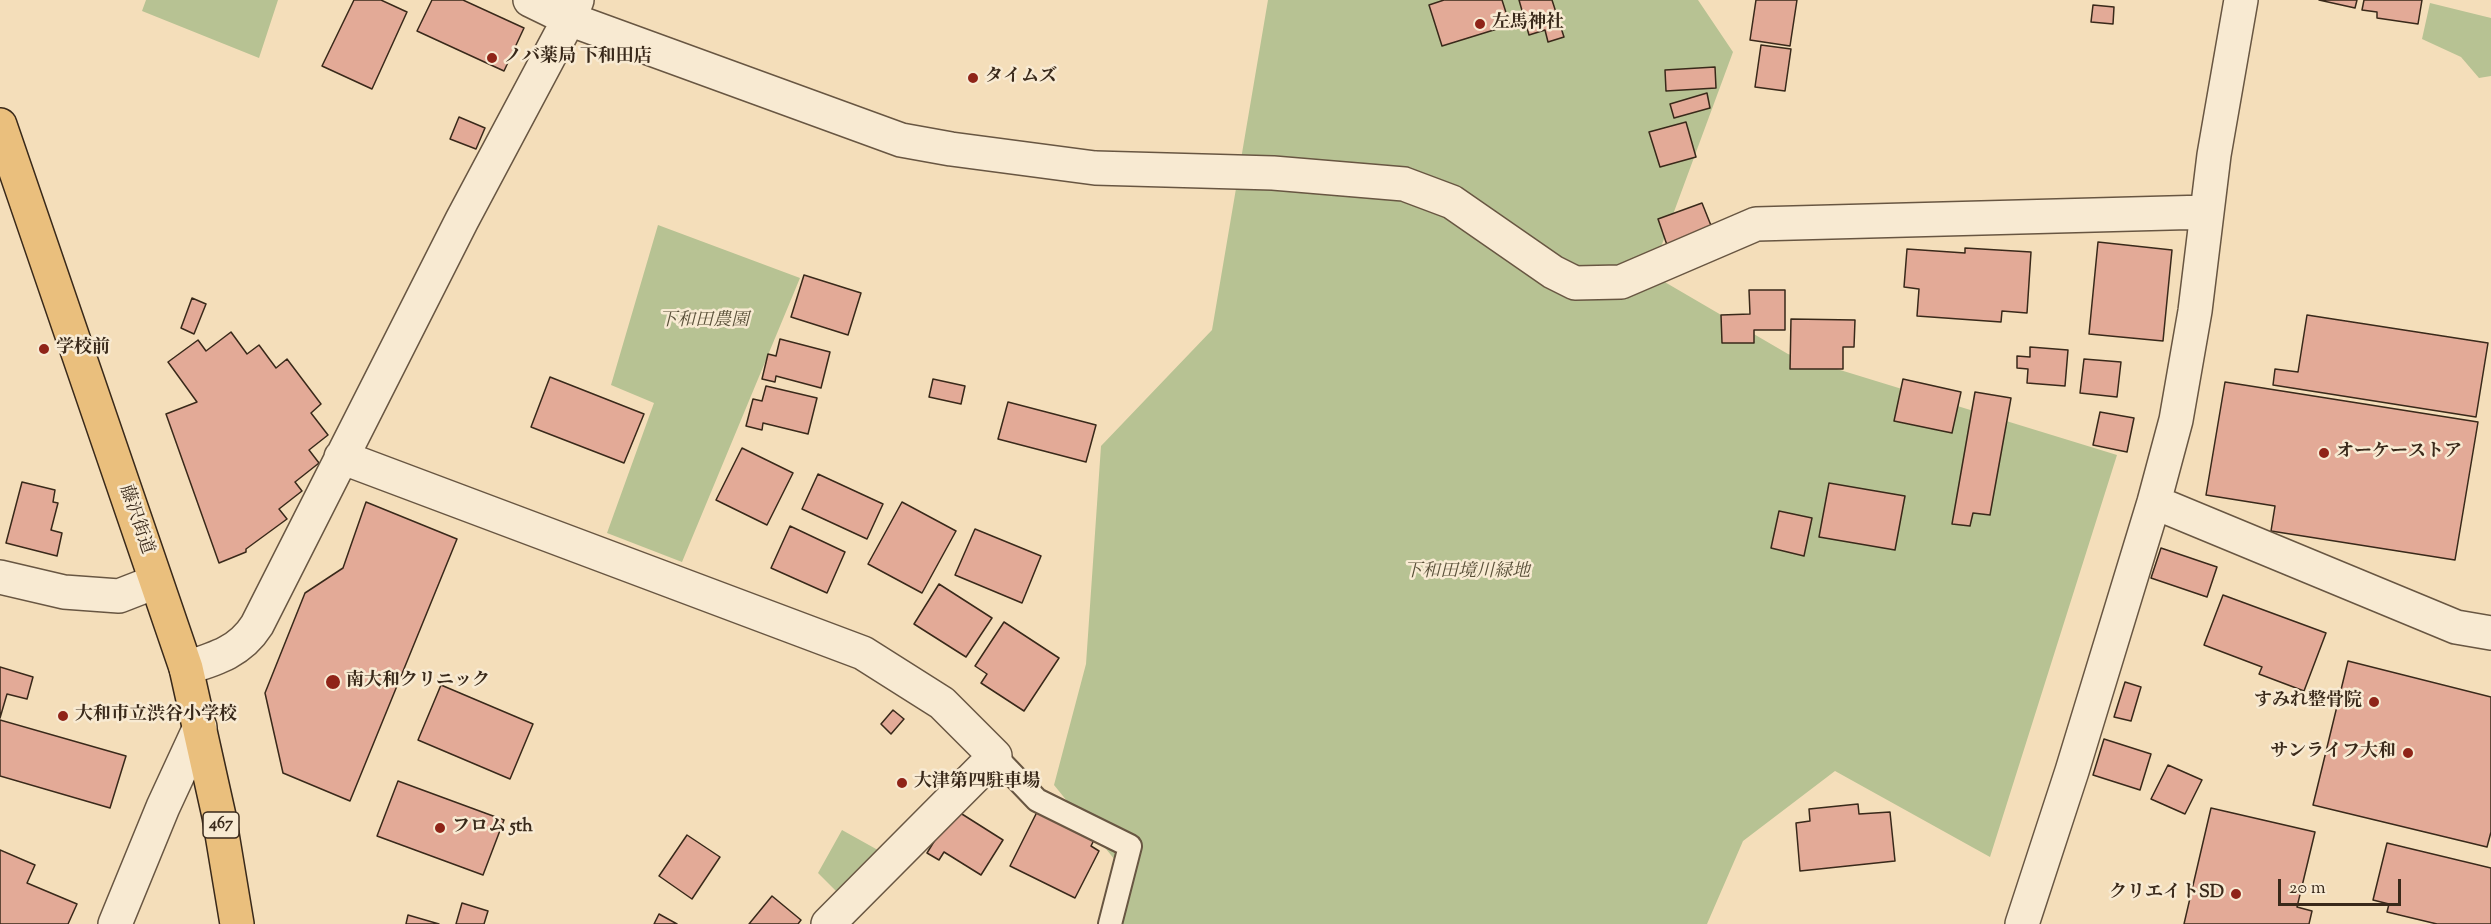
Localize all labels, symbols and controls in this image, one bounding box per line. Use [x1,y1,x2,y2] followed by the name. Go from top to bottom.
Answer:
[1492,13,1564,35] place label: 左馬神社
[1473,17,1487,31] marker: 左馬神社
[504,47,652,69] place label: ノバ薬局 下和田店
[485,51,499,65] marker: ノバ薬局 下和田店
[985,67,1057,89] place label: タイムズ
[966,71,980,85] marker: タイムズ
[659,311,749,333] park label: 下和田農園
[56,338,110,360] place label: 学校前
[37,342,51,356] marker: 学校前
[2336,442,2462,464] place label: オーケーストア
[2317,446,2331,460] marker: オーケーストア
[113,482,157,558] street label: 藤沢街道
[1404,562,1530,584] park label: 下和田境川緑地
[346,671,490,693] place label: 南大和クリニック
[324,673,342,691] marker: 南大和クリニック
[2254,691,2362,713] place label: すみれ整骨院
[2367,695,2381,709] marker: すみれ整骨院
[75,705,237,727] place label: 大和市立渋谷小学校
[56,709,70,723] marker: 大和市立渋谷小学校
[2270,742,2396,764] place label: サンライフ大和
[2401,746,2415,760] marker: サンライフ大和
[914,772,1040,794] place label: 大津第四駐車場
[895,776,909,790] marker: 大津第四駐車場
[203,812,239,838] road number: 467
[452,817,533,839] place label: フロム 5th
[433,821,447,835] marker: フロム 5th
[2281,867,2404,905] scale bar
[2289,876,2326,902] text: 20 m
[2109,883,2224,905] place label: クリエイトSD
[2229,887,2243,901] marker: クリエイトSD

